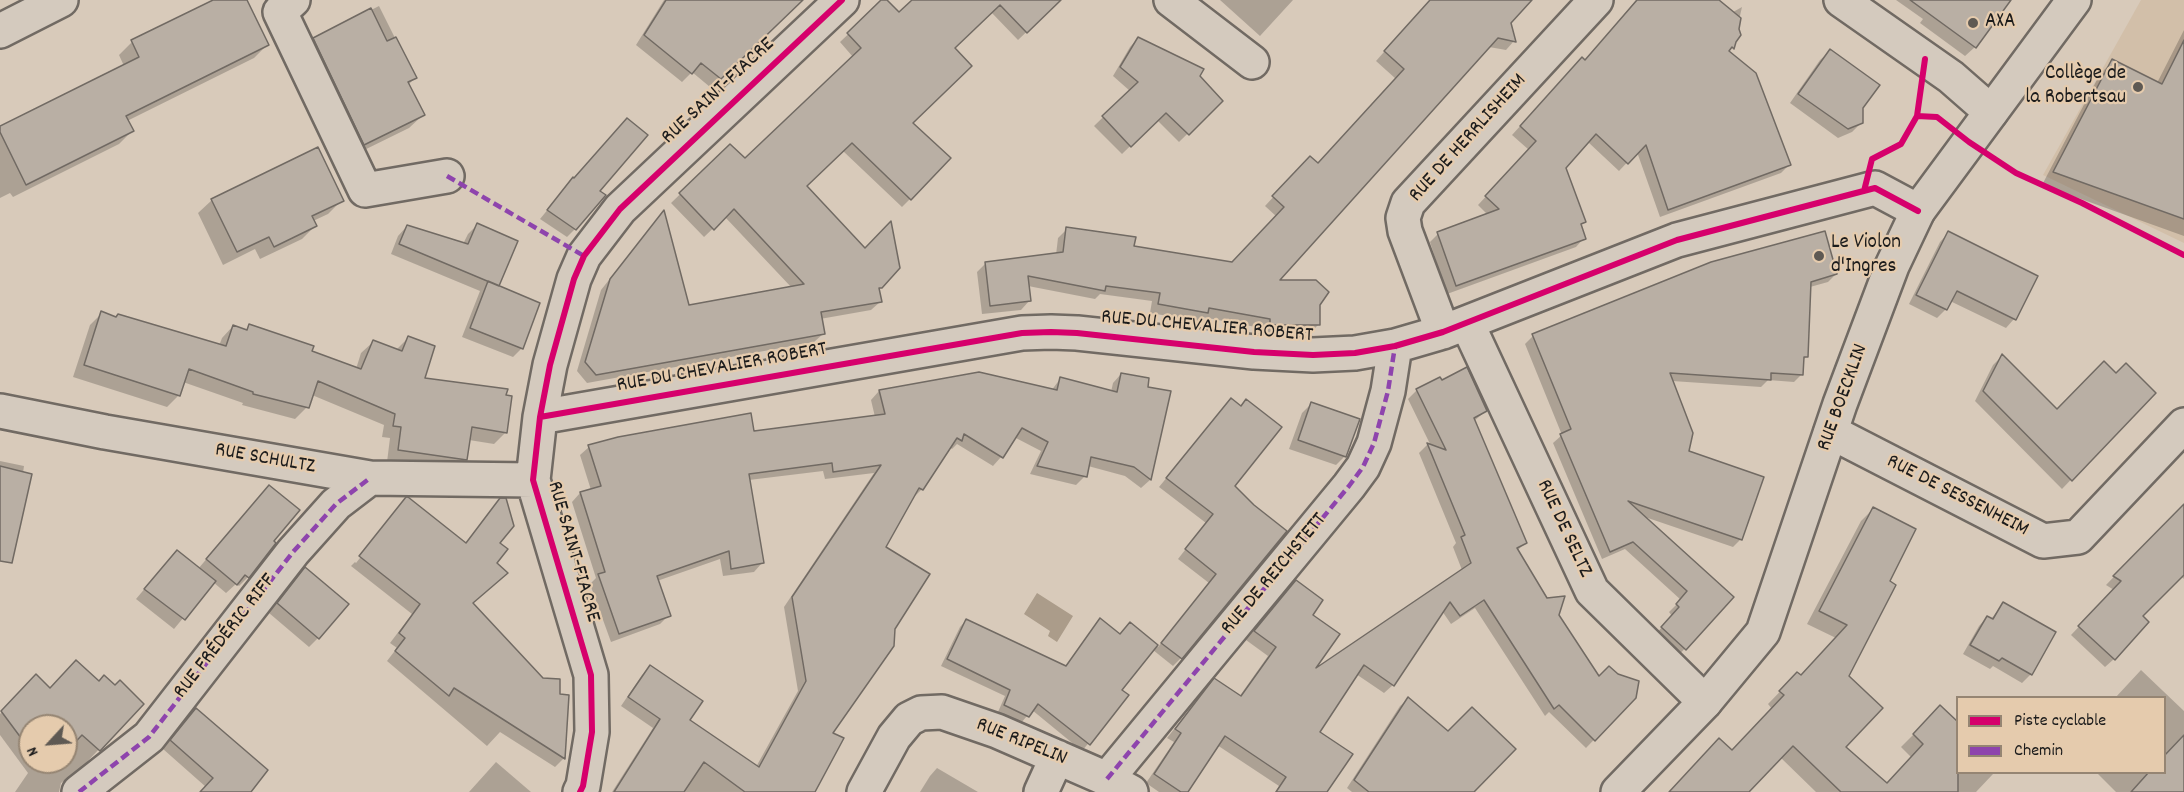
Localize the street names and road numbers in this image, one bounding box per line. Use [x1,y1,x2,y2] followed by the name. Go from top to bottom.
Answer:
[657,33,781,151] street label: RUE SAINT-FIACRE
[1405,70,1533,208] street label: RUE DE HERRLISHEIM
[1100,306,1314,350] street label: RUE DU CHEVALIER ROBERT
[615,338,829,400] street label: RUE DU CHEVALIER ROBERT
[1813,341,1875,455] street label: RUE BOECKLIN
[213,439,317,481] street label: RUE SCHULTZ
[1882,450,2032,544] street label: RUE DE SESSENHEIM
[1529,476,1597,582] street label: RUE DE SELTZ
[540,479,604,625] street label: RUE SAINT-FIACRE
[1217,509,1333,641] street label: RUE DE REICHSTETT
[169,570,283,704] street label: RUE FRÉDÉRIC RIFF
[972,713,1070,773] street label: RUE RIPELIN

